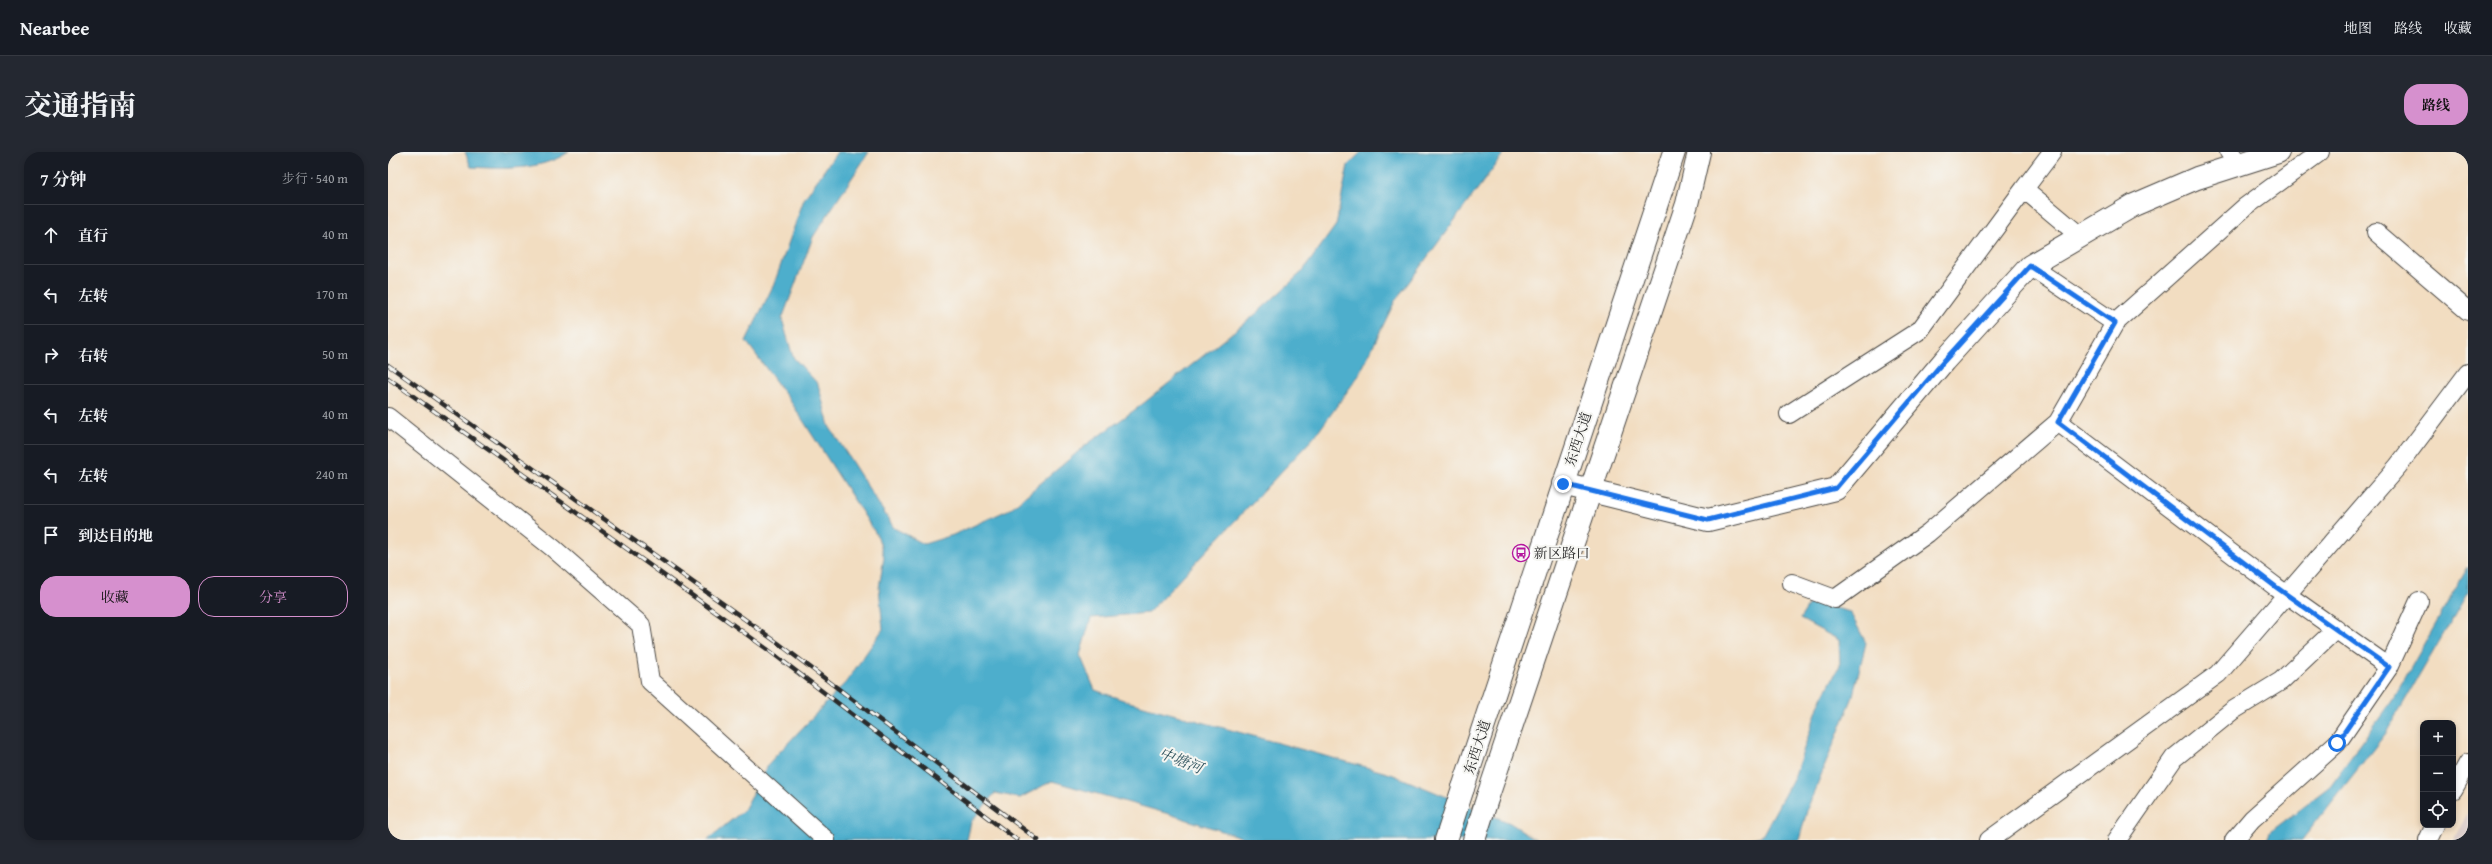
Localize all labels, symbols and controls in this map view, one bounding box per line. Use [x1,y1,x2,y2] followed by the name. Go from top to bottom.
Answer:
[20,14,90,42] text: Nearbee
[2344,18,2372,38] text: 地图
[2394,18,2422,38] text: 路线
[2444,18,2472,38] text: 收藏
[24,84,136,125] text: 交通指南
[2404,84,2468,125] button: 路线
[40,166,87,191] text: 7 分钟
[282,169,348,188] text: 步行 · 540 m
[40,224,62,246] icon: ahead
[78,225,108,246] text: 直行
[322,225,348,244] text: 40 m
[40,284,62,306] icon: left
[78,285,108,306] text: 左转
[316,285,348,304] text: 170 m
[40,344,62,366] icon: right
[78,345,108,366] text: 右转
[322,345,348,364] text: 50 m
[40,404,62,426] icon: left
[78,405,108,426] text: 左转
[322,405,348,424] text: 40 m
[1560,409,1596,469] street label: 东西大道
[40,464,62,486] icon: left
[78,465,108,486] text: 左转
[316,465,348,484] text: 240 m
[1554,475,1572,493] route end
[40,524,62,546] icon: arrive
[78,525,153,546] text: 到达目的地
[1511,543,1531,563] bus stop icon: 新区路口
[1534,543,1590,563] place label: 新区路口
[40,576,190,617] button: 收藏
[198,576,348,617] button: 分享
[1459,717,1495,777] street label: 东西大道
[2420,720,2456,828] map controls
[2420,720,2456,756] button: +
[2328,734,2346,752] route start
[1156,742,1209,779] water label: 中塘河
[2420,756,2456,792] button: −
[2420,792,2456,828] button: locate

